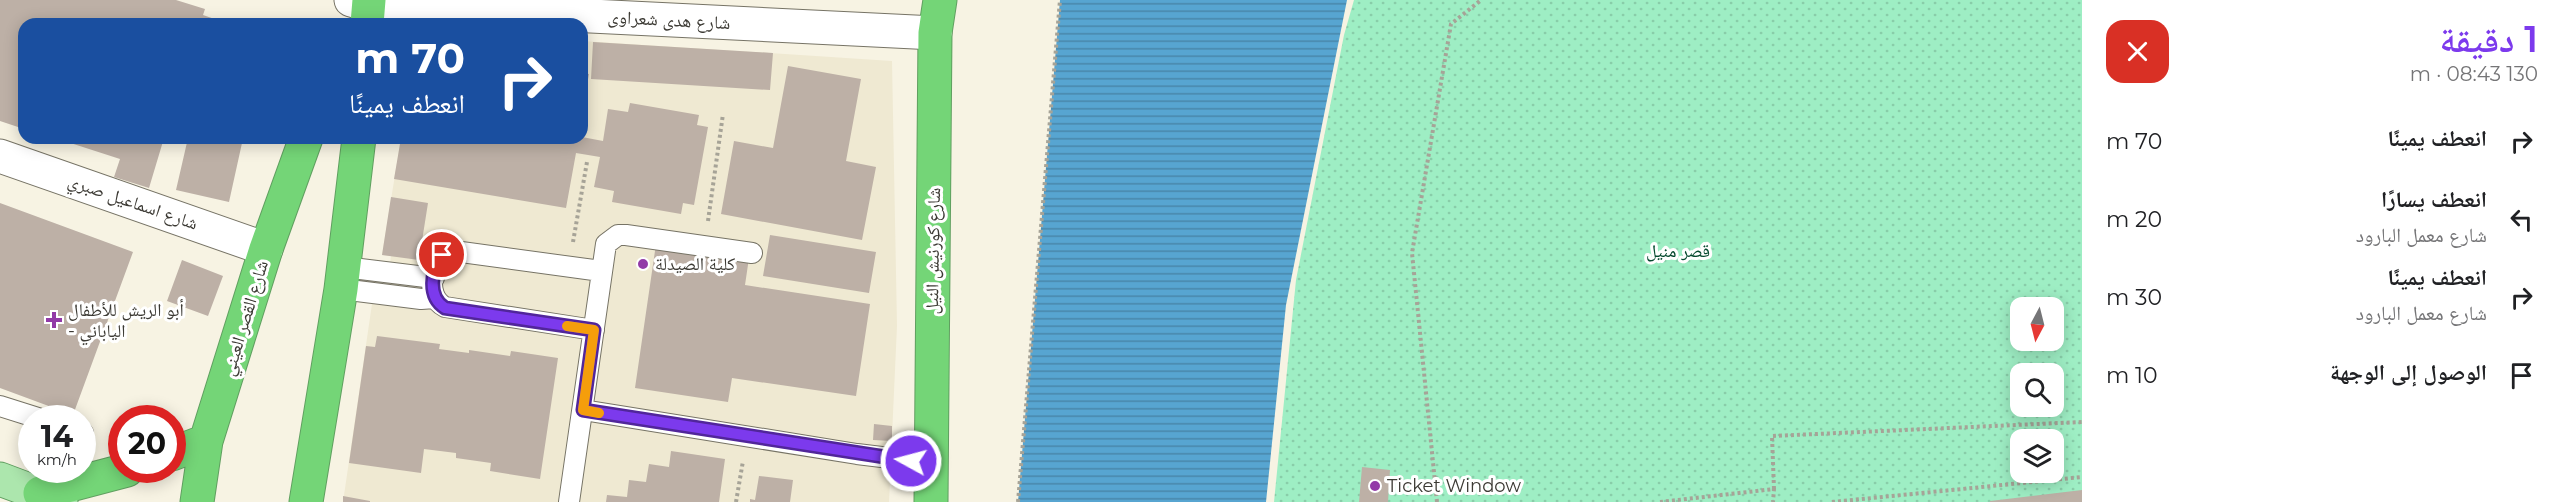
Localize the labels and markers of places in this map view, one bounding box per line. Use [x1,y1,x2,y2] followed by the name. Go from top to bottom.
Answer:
[416,229,467,280] pin
[655,253,736,275] place label: كلية الصيدلة
[636,257,650,271] marker: كلية الصيدلة
[68,299,184,346] place label: أبو الريش للأطفال - الياباني
[45,311,63,329] marker: أبو الريش للأطفال - الياباني
[1387,475,1521,497] place label: Ticket Window
[1368,479,1382,493] marker: Ticket Window

